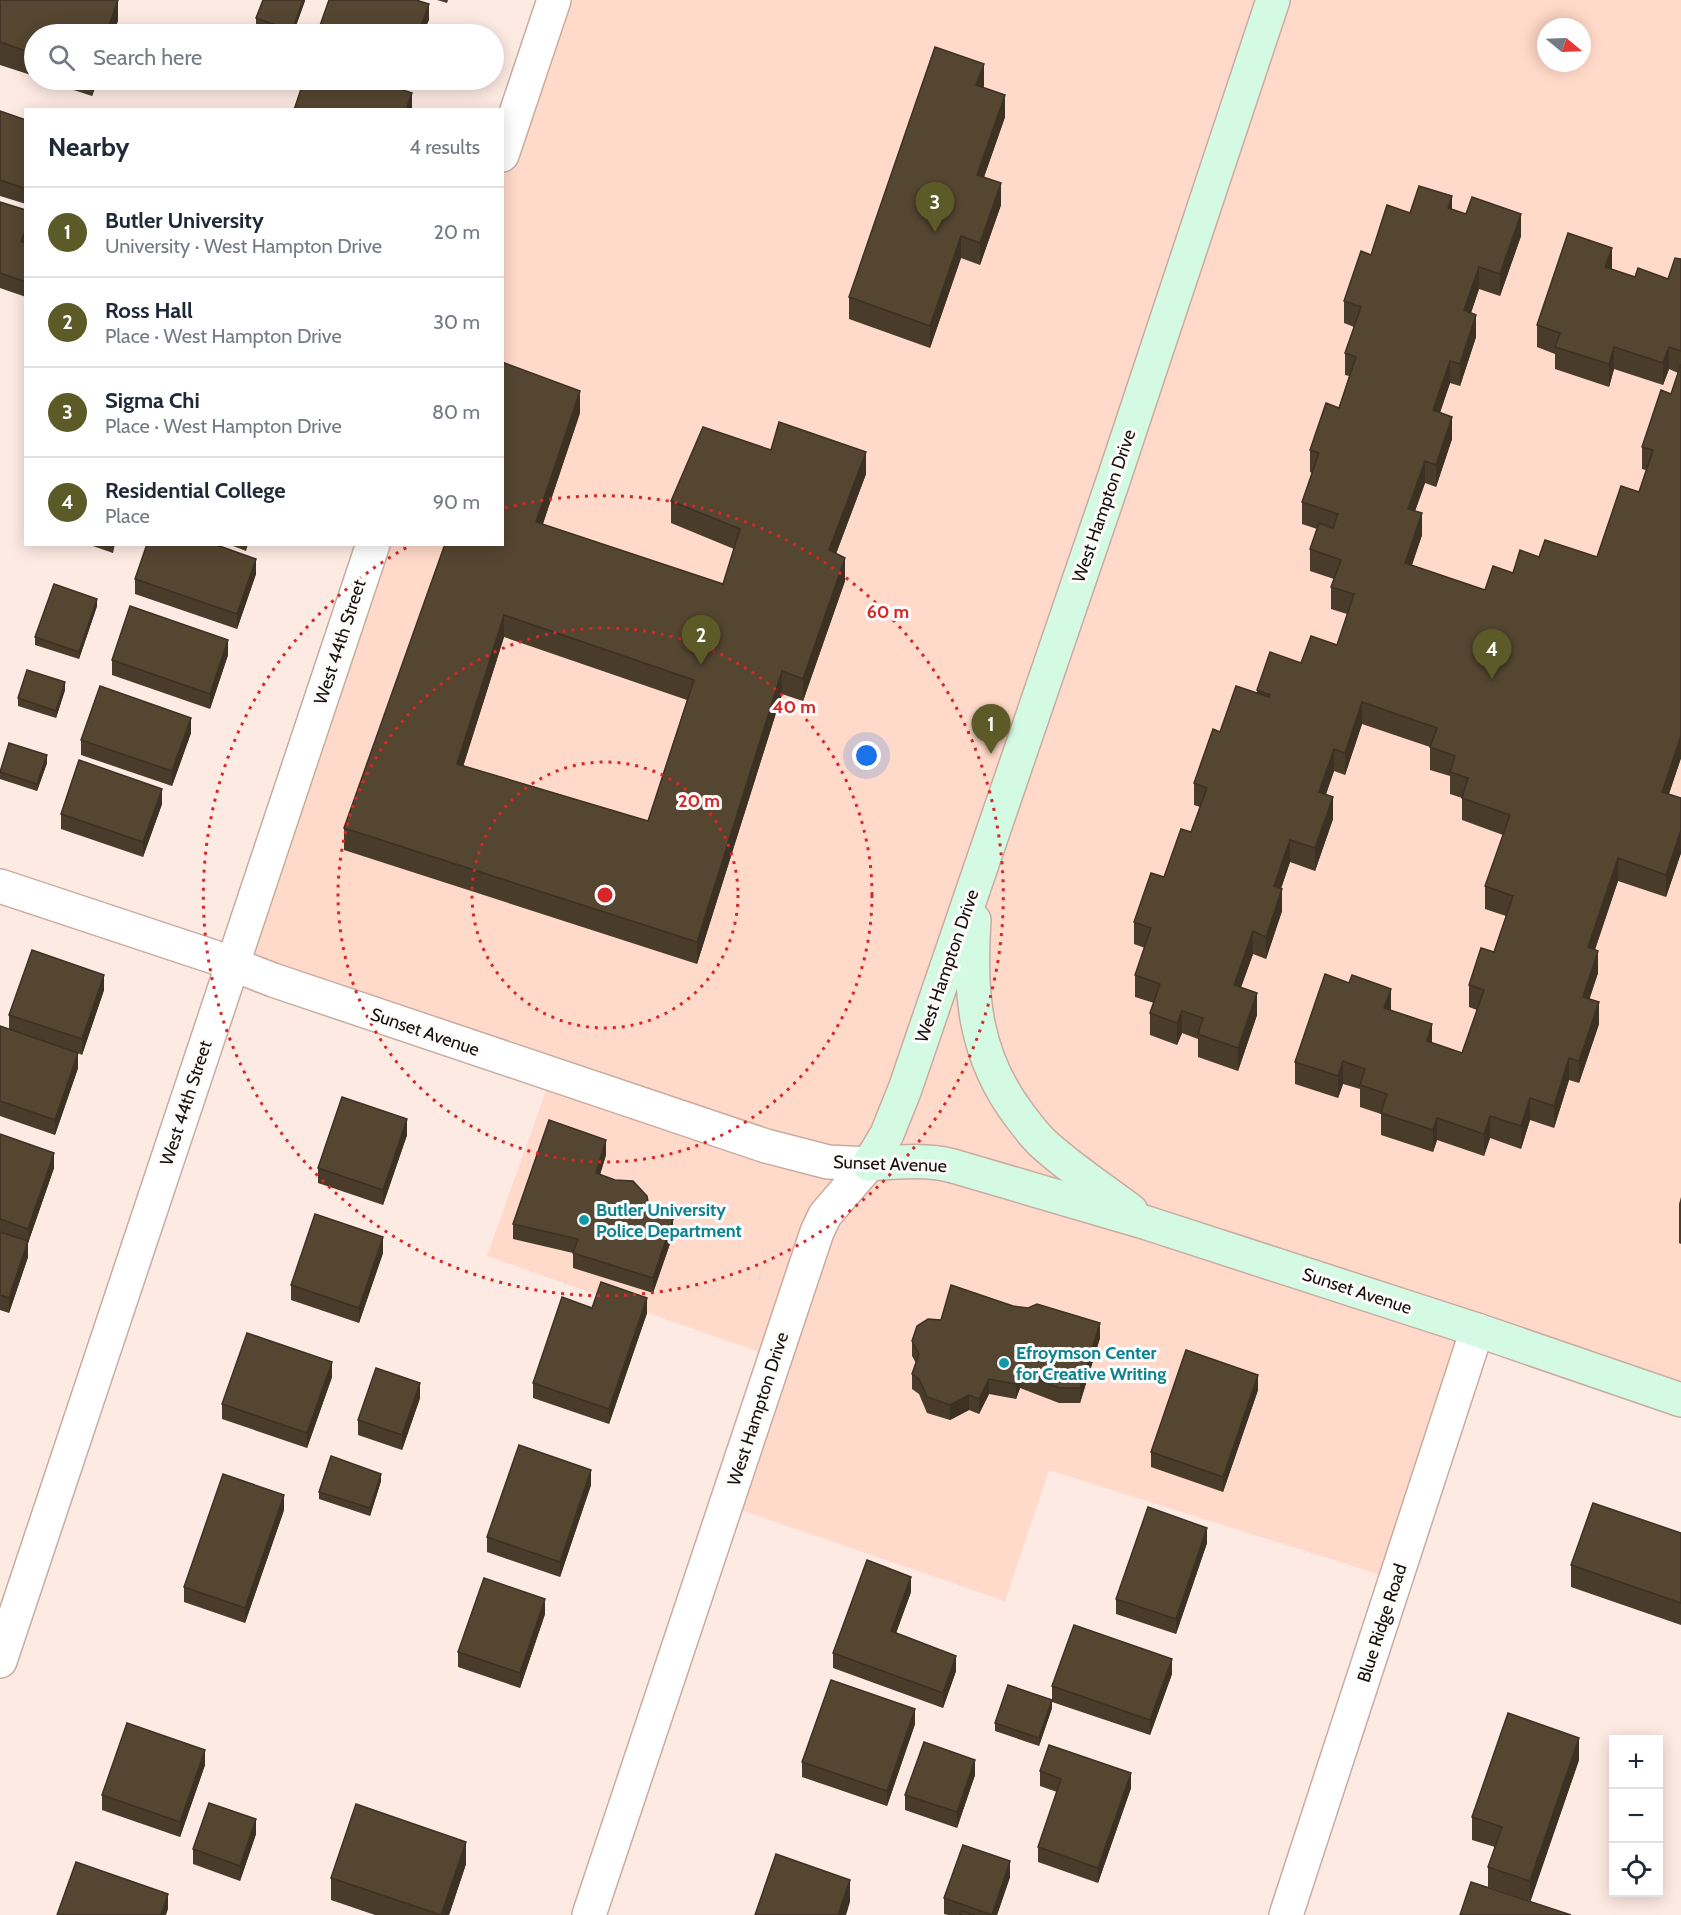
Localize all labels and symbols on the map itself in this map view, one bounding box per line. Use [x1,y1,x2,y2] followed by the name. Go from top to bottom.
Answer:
[1537,18,1591,72] north arrow
[916,182,954,232] pin: 3
[1067,427,1141,585] street label: West Hampton Drive
[309,577,371,707] street label: West 44th Street
[867,601,909,623] text: 60 m
[682,616,720,665] pin: 2
[1472,630,1512,679] pin: 4
[772,696,816,718] text: 40 m
[972,704,1010,754] pin: 1
[852,741,881,770] your location
[678,790,720,812] text: 20 m
[595,885,615,905] centre of rings
[910,887,984,1045] street label: West Hampton Drive
[368,1003,482,1061] street label: Sunset Avenue
[155,1038,217,1168] street label: West 44th Street
[833,1151,947,1177] street label: Sunset Avenue
[596,1199,742,1242] place label: Butler University Police Department
[577,1213,591,1227] marker: Butler University Police Department
[1300,1263,1414,1319] street label: Sunset Avenue
[723,1329,793,1489] street label: West Hampton Drive
[1016,1342,1166,1385] place label: Efroymson Center for Creative Writing
[997,1356,1011,1370] marker: Efroymson Center for Creative Writing
[1352,1561,1412,1685] street label: Blue Ridge Road

